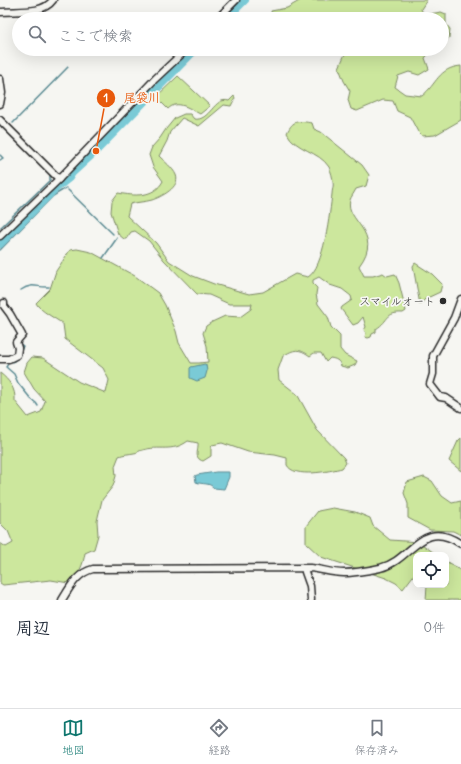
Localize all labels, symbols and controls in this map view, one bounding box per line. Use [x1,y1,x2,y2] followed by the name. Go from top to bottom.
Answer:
[12,12,449,56] search box
[26,23,48,45] icon: search
[58,26,133,45] text: ここで検索
[96,86,168,110] callout: 尾袋川
[104,90,108,105] text: 1
[124,90,160,105] text: 尾袋川
[359,294,435,308] place label: スマイルオート
[438,296,448,306] marker: スマイルオート
[413,552,449,588] map controls
[413,552,449,588] button: locate
[16,617,50,639] text: 周辺
[423,619,445,636] text: 0件
[62,717,84,757] tab: 地図
[208,717,230,757] tab: 経路
[355,717,399,757] tab: 保存済み

